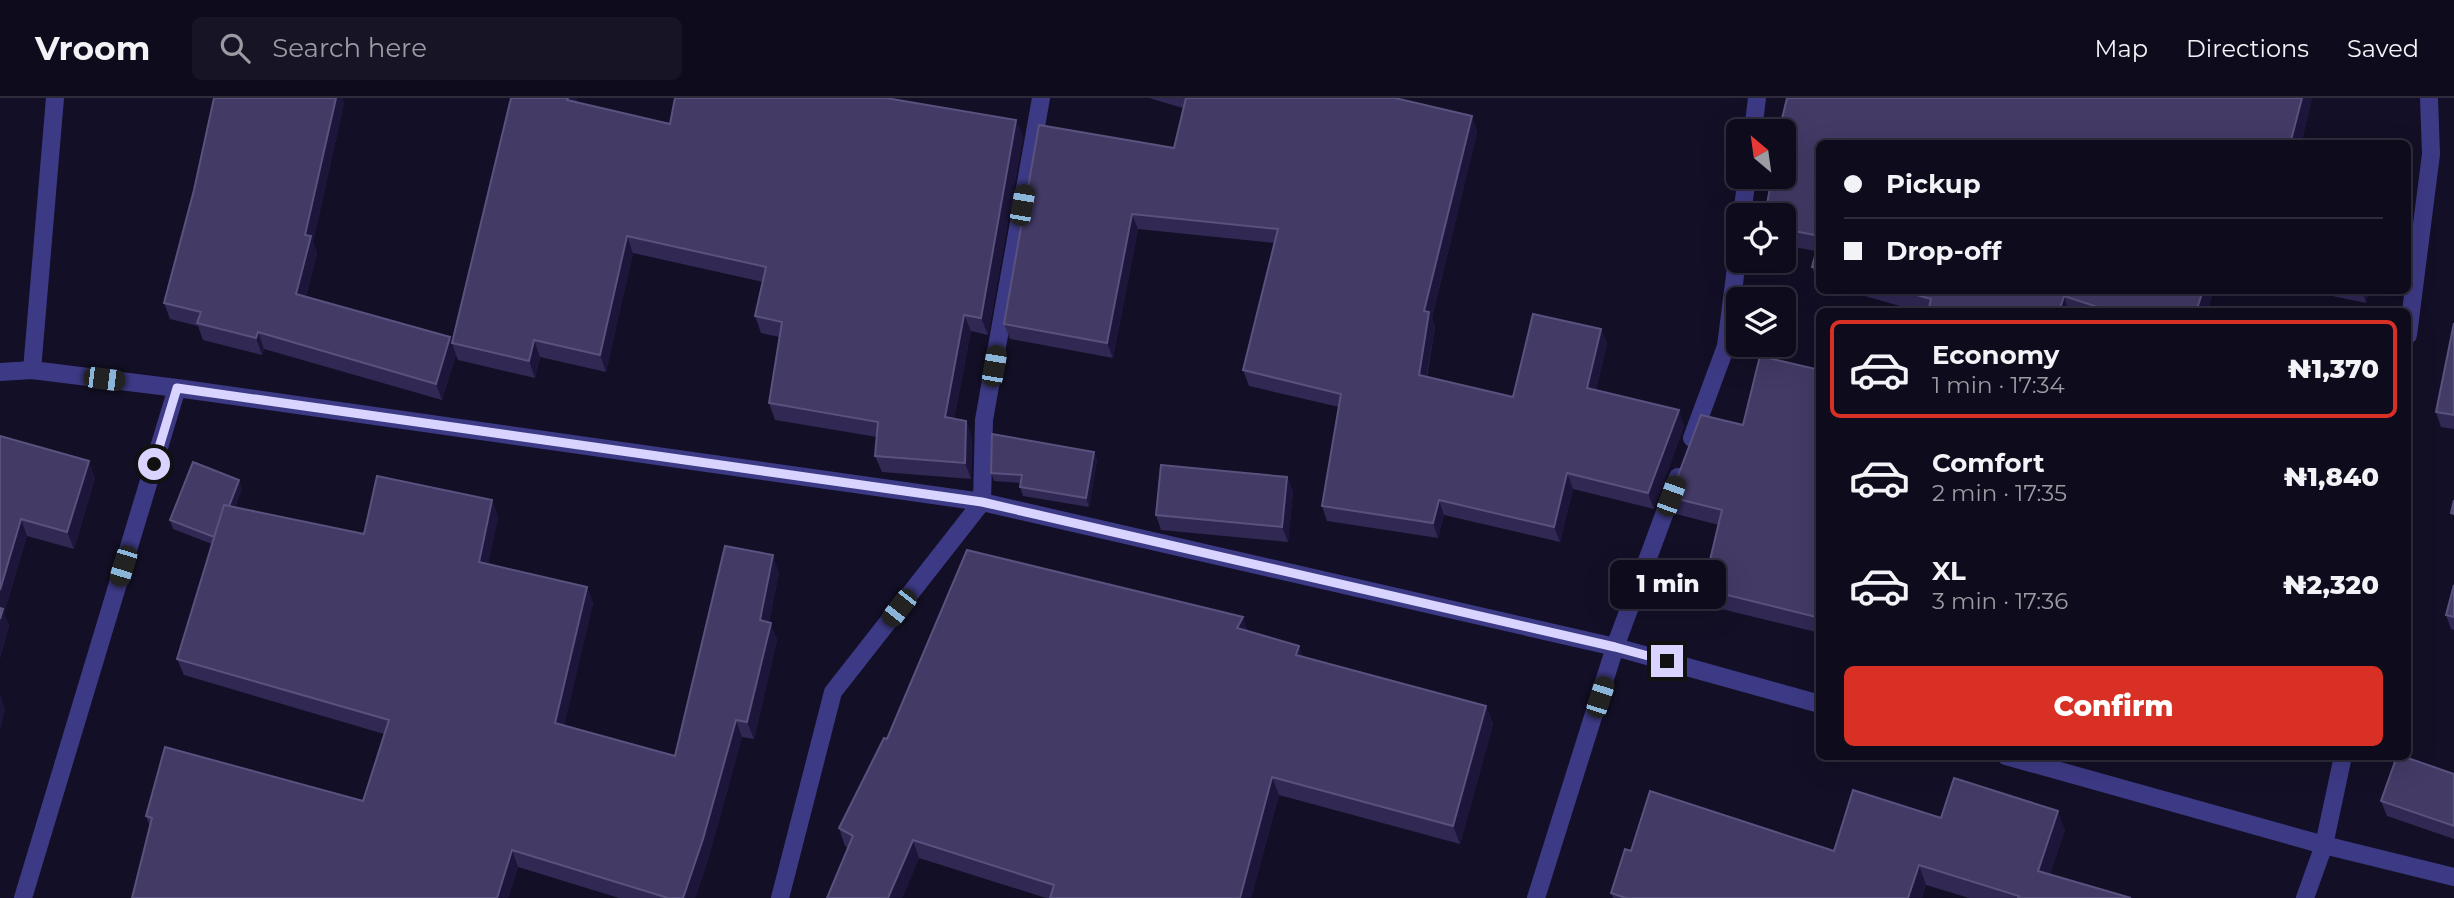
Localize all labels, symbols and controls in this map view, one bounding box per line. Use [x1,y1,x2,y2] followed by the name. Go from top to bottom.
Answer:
[192,17,682,80] search box
[35,28,150,68] text: Vroom
[216,29,254,67] icon: search
[272,32,427,64] text: Search here
[2095,34,2148,63] text: Map
[2186,34,2309,63] text: Directions
[2347,34,2419,63] text: Saved
[1726,119,1796,189] north arrow
[1726,119,1796,357] map controls
[1886,168,1981,200] text: Pickup
[1009,182,1036,228] car
[1726,203,1796,273] button: locate
[1886,235,2001,267] text: Drop-off
[1726,287,1796,357] button: layers
[1848,338,1911,401] icon: car
[1932,339,2059,371] text: Economy
[981,343,1008,389] car
[2288,353,2379,385] text: ₦1,370
[82,366,127,392] car
[1932,371,2065,399] text: 1 min · 17:34
[1848,446,1911,509] icon: car
[1932,447,2044,479] text: Comfort
[138,448,170,480] route start
[2284,461,2379,493] text: ₦1,840
[1654,473,1689,519] car
[1932,479,2067,507] text: 2 min · 17:35
[107,543,140,589] car
[1848,554,1911,617] icon: car
[1932,555,1966,587] text: XL
[1609,560,1725,608] callout: 1 min
[2283,569,2379,601] text: ₦2,320
[1636,570,1700,598] text: 1 min
[878,585,921,631] car
[1932,587,2068,615] text: 3 min · 17:36
[1651,645,1683,677] route end
[1844,666,2383,746] button: Confirm
[1584,674,1617,720] car

